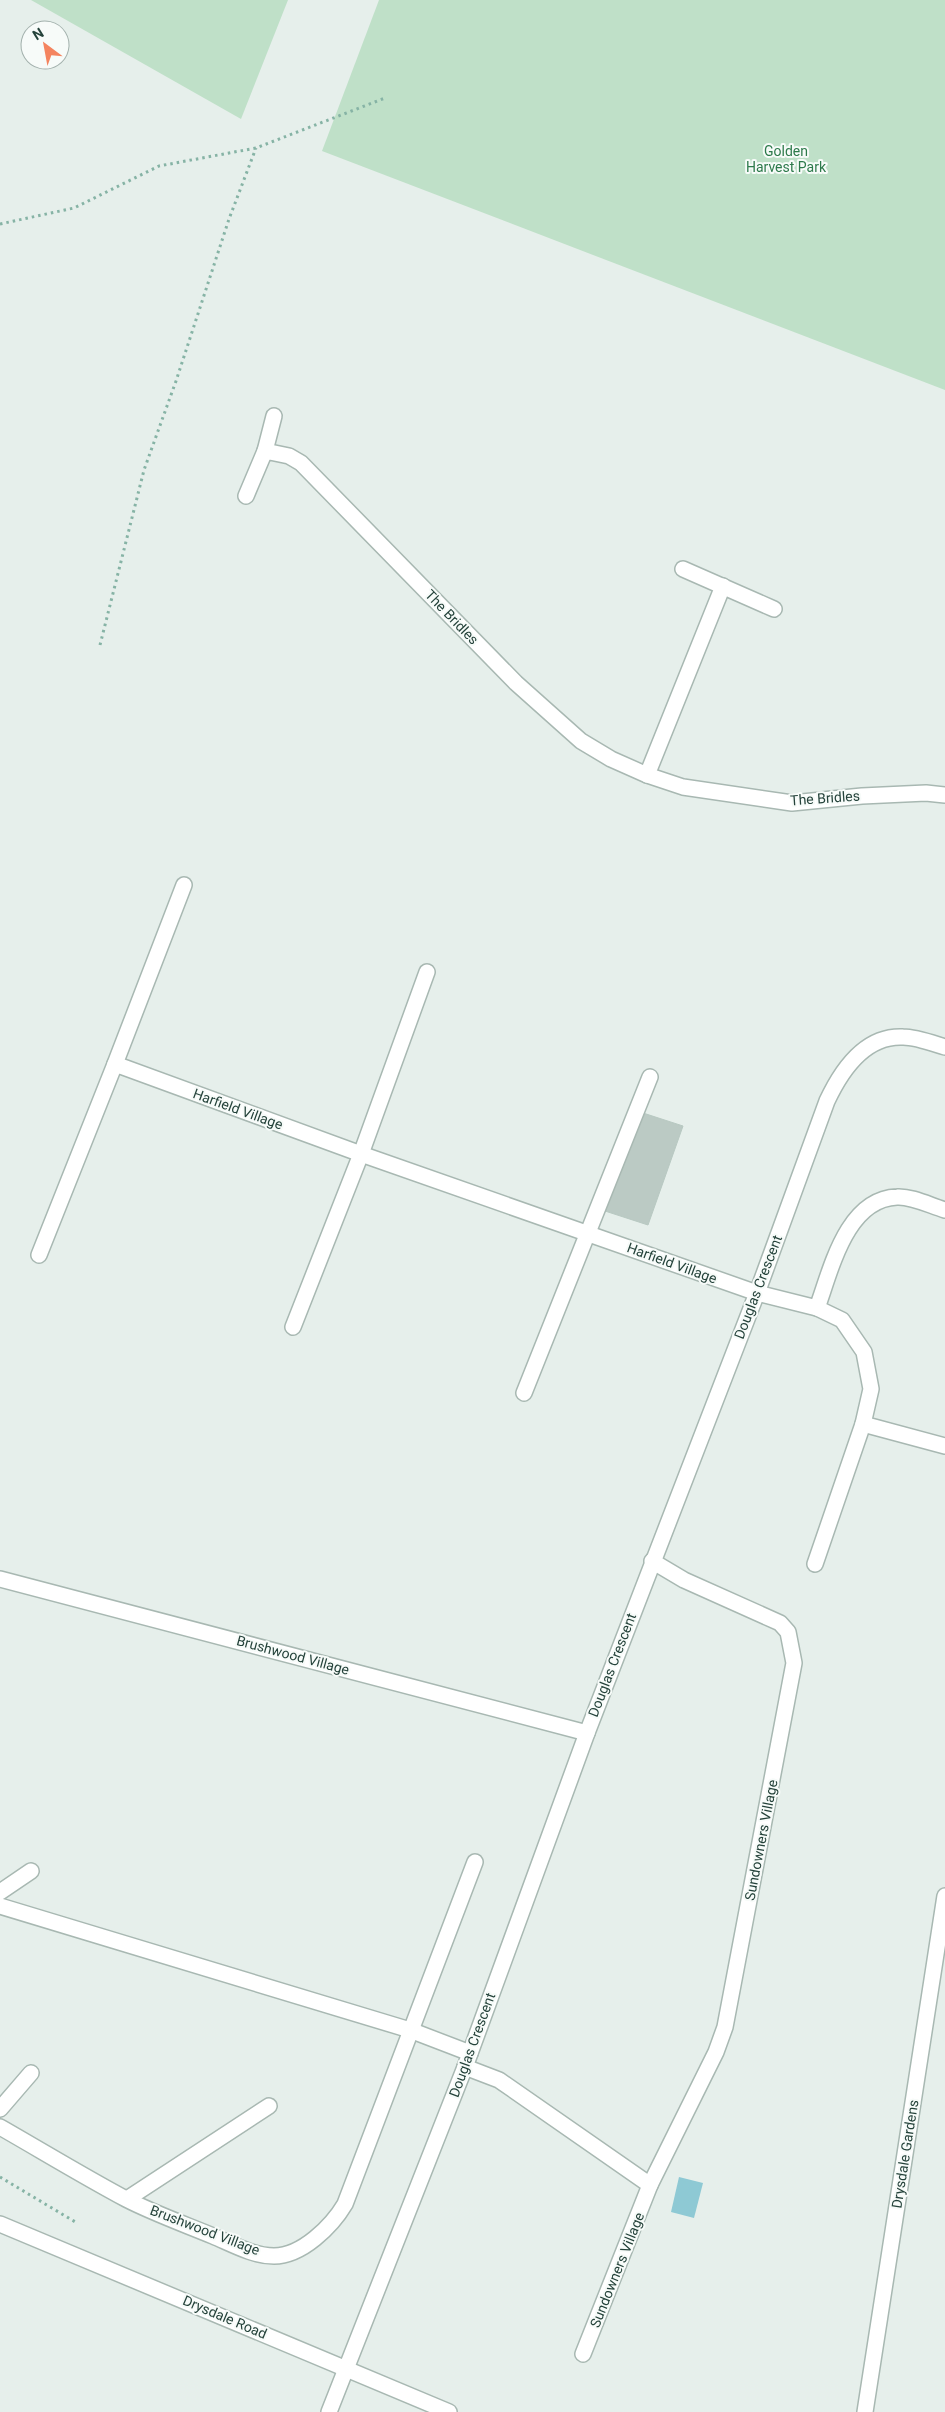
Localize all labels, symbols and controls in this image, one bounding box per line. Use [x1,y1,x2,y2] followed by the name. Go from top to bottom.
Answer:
[20,20,70,70] north arrow
[30,25,47,43] text: N
[746,143,827,175] park label: Golden Harvest Park
[422,586,482,648] street label: The Bridles
[790,788,860,808] street label: The Bridles
[191,1085,285,1133] street label: Harfield Village
[731,1232,785,1341] street label: Douglas Crescent
[625,1239,719,1287] street label: Harfield Village
[585,1610,639,1719] street label: Douglas Crescent
[235,1632,351,1678] street label: Brushwood Village
[741,1778,781,1902] street label: Sundowners Village
[446,1990,498,2099] street label: Douglas Crescent
[889,2099,921,2209] street label: Drysdale Gardens
[148,2202,262,2258] street label: Brushwood Village
[587,2210,647,2330] street label: Sundowners Village
[181,2292,269,2342] street label: Drysdale Road

